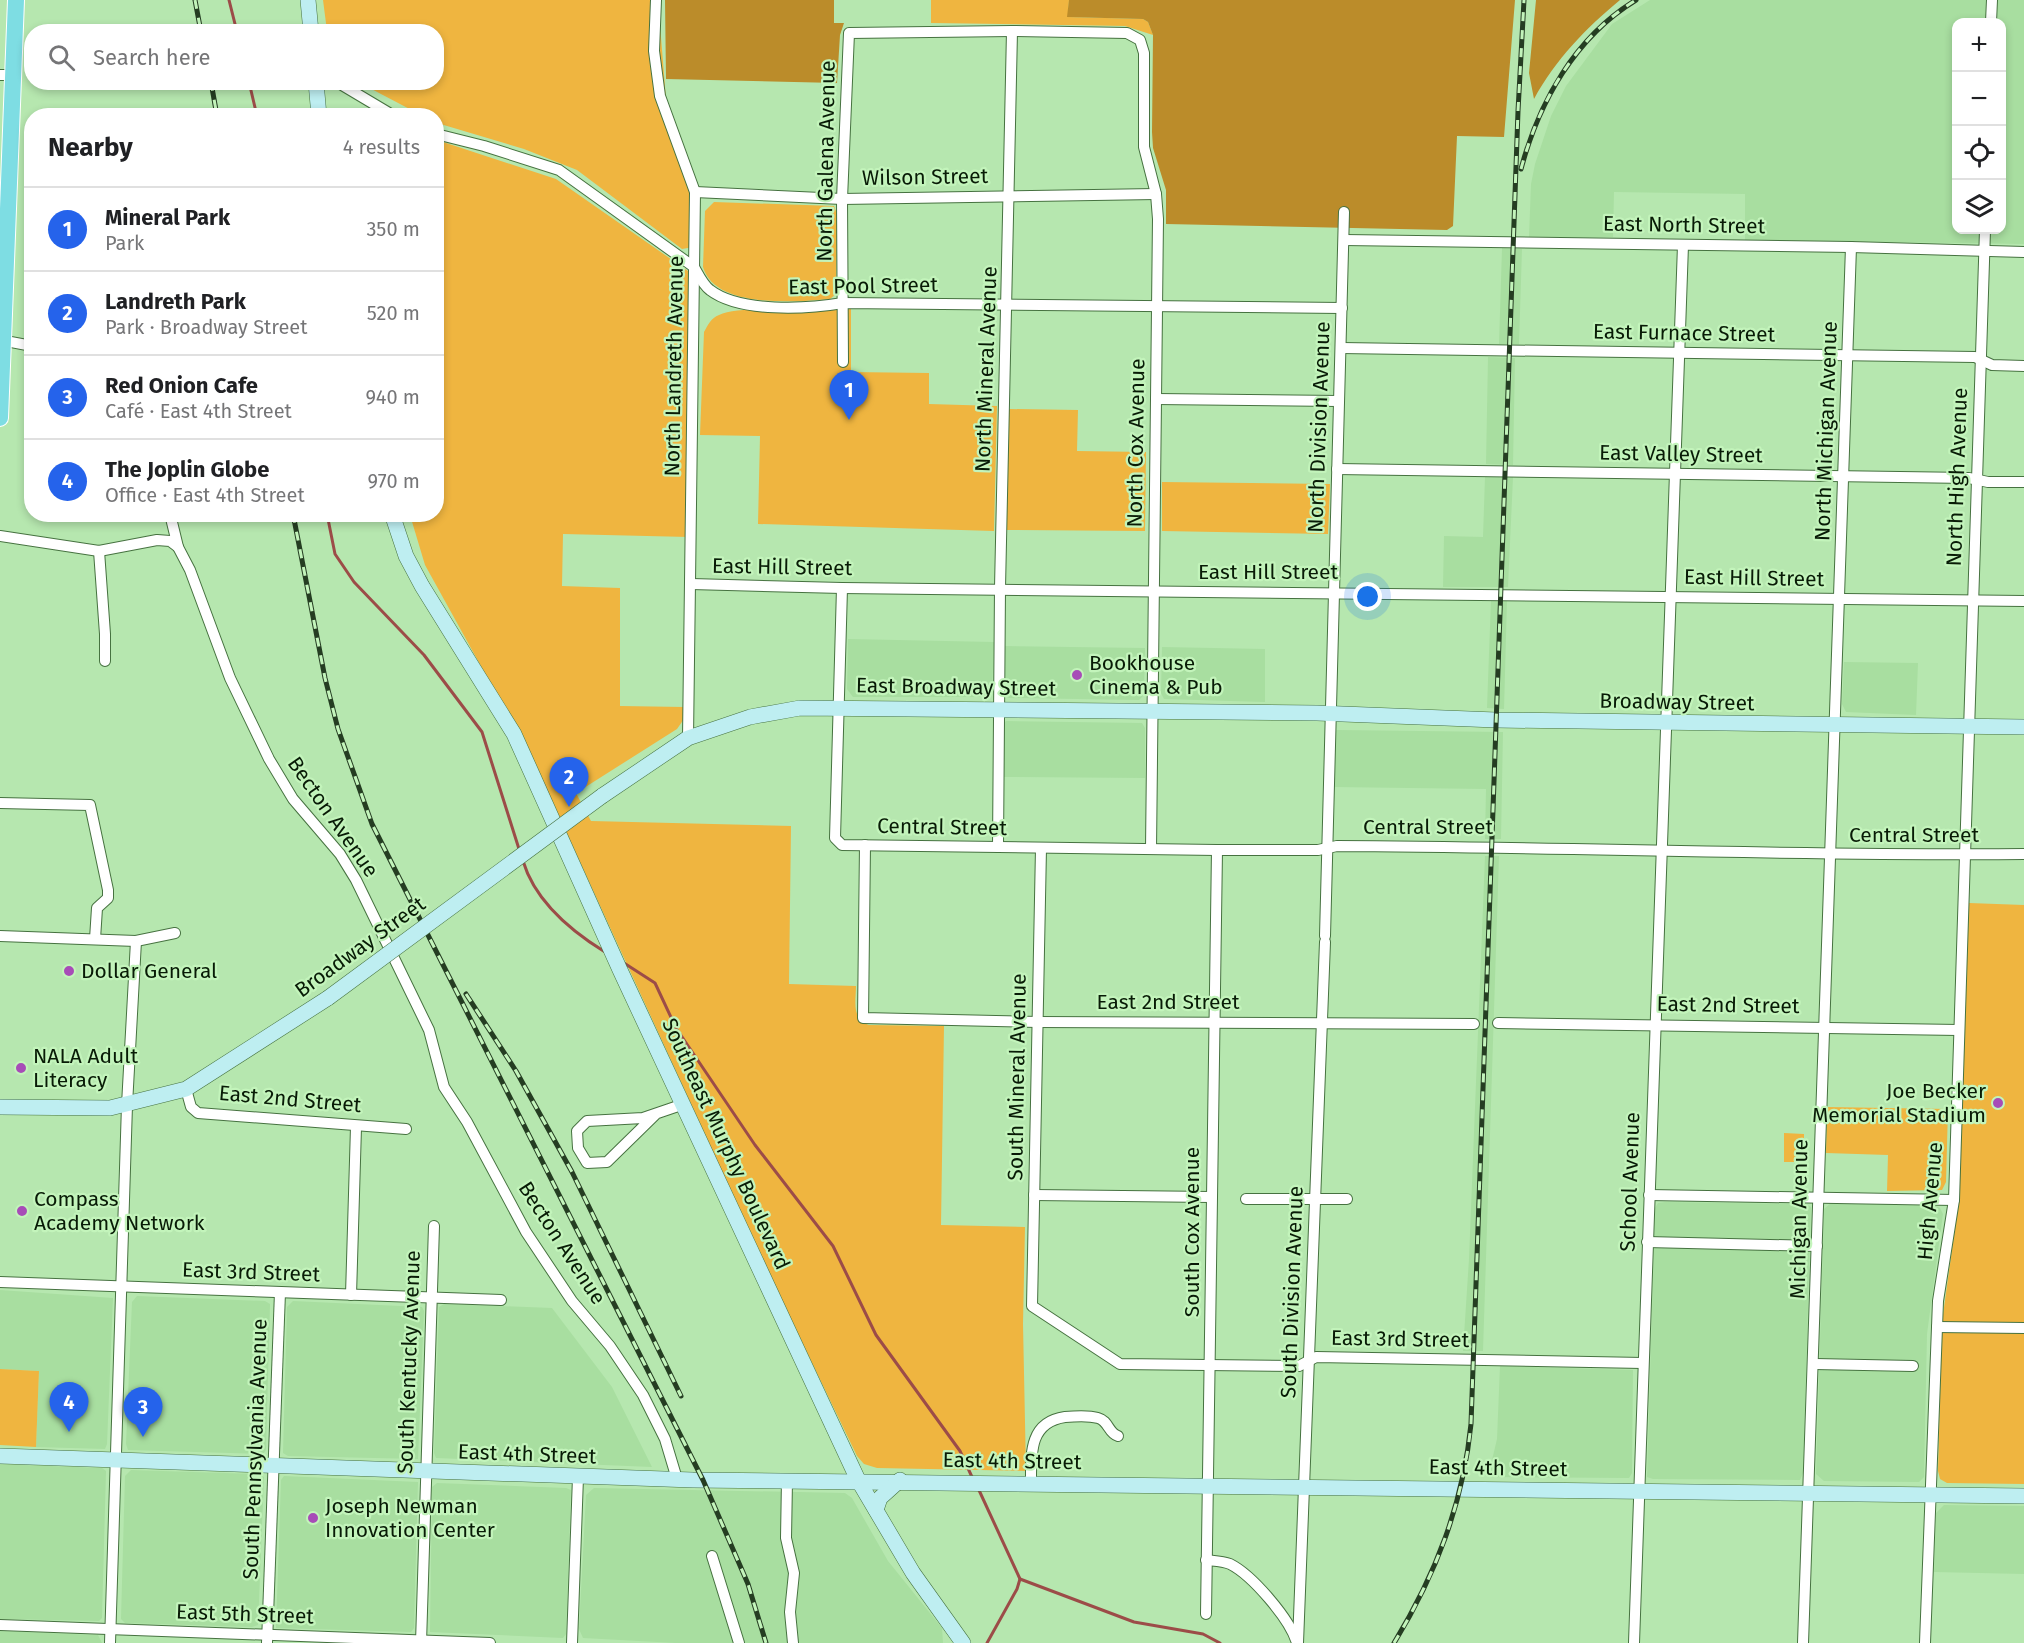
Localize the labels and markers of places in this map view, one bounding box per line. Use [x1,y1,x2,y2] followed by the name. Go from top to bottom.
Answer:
[830,370,868,420] pin: 1
[1089,650,1223,700] place label: Bookhouse Cinema & Pub
[1070,668,1084,682] marker: Bookhouse Cinema & Pub
[550,758,588,807] pin: 2
[81,958,217,984] place label: Dollar General
[62,964,76,978] marker: Dollar General
[33,1043,138,1093] place label: NALA Adult Literacy
[14,1061,28,1075] marker: NALA Adult Literacy
[1812,1078,1986,1128] place label: Joe Becker Memorial Stadium
[1991,1096,2005,1110] marker: Joe Becker Memorial Stadium
[34,1186,205,1236] place label: Compass Academy Network
[15,1204,29,1218] marker: Compass Academy Network
[50,1382,88,1432] pin: 4
[124,1388,162,1437] pin: 3
[325,1493,495,1543] place label: Joseph Newman Innovation Center
[306,1511,320,1525] marker: Joseph Newman Innovation Center

